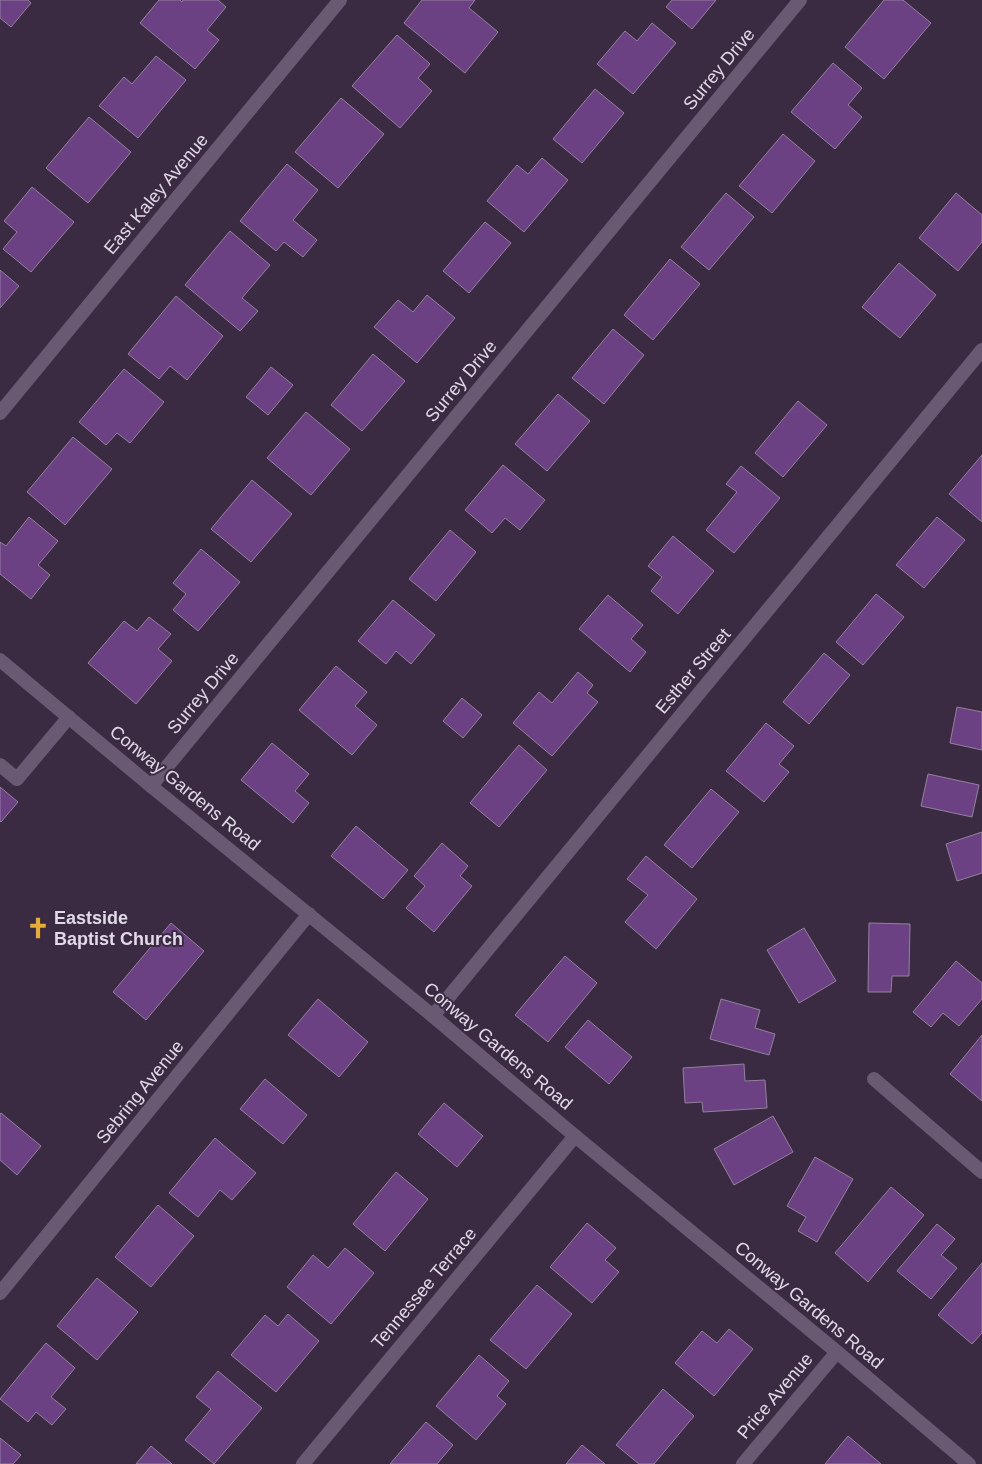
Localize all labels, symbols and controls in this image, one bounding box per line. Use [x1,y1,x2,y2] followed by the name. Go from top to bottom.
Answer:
[679,24,759,114] street label: Surrey Drive
[100,130,212,258] street label: East Kaley Avenue
[421,336,501,426] street label: Surrey Drive
[652,624,734,718] street label: Esther Street
[163,648,243,738] street label: Surrey Drive
[106,721,264,855] street label: Conway Gardens Road
[54,908,183,949] place label: Eastside Baptist Church
[25,915,51,941] church icon: Eastside Baptist Church
[420,978,576,1114] street label: Conway Gardens Road
[92,1036,188,1148] street label: Sebring Avenue
[368,1223,480,1353] street label: Tennessee Terrace
[731,1237,887,1373] street label: Conway Gardens Road
[733,1349,817,1443] street label: Price Avenue

